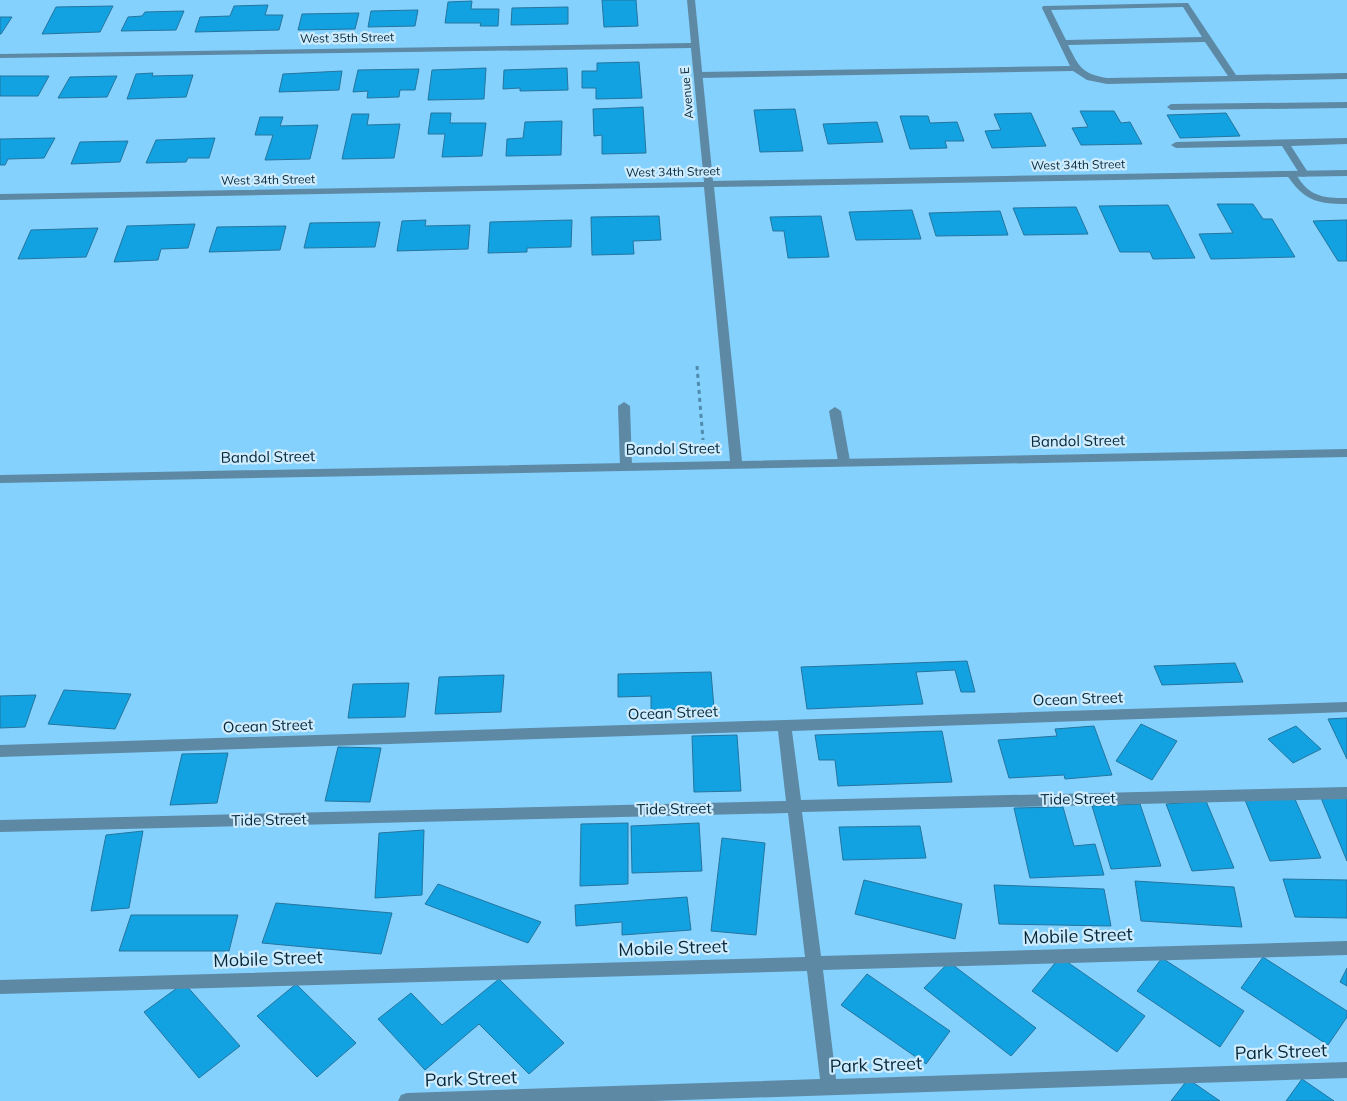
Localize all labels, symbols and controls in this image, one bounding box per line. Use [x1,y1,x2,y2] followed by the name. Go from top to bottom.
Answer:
[300,29,394,46] street label: West 35th Street
[677,66,696,120] street label: Avenue E
[1031,156,1125,173] street label: West 34th Street
[626,163,720,180] street label: West 34th Street
[221,171,315,188] street label: West 34th Street
[1031,430,1125,451] street label: Bandol Street
[626,438,720,459] street label: Bandol Street
[221,446,315,467] street label: Bandol Street
[1033,687,1123,710] street label: Ocean Street
[628,701,718,724] street label: Ocean Street
[223,714,313,737] street label: Ocean Street
[1040,788,1116,809] street label: Tide Street
[636,798,712,819] street label: Tide Street
[231,809,307,830] street label: Tide Street
[1023,922,1133,949] street label: Mobile Street
[618,934,728,961] street label: Mobile Street
[213,945,323,972] street label: Mobile Street
[1234,1038,1328,1065] street label: Park Street
[829,1051,923,1078] street label: Park Street
[424,1065,518,1092] street label: Park Street

